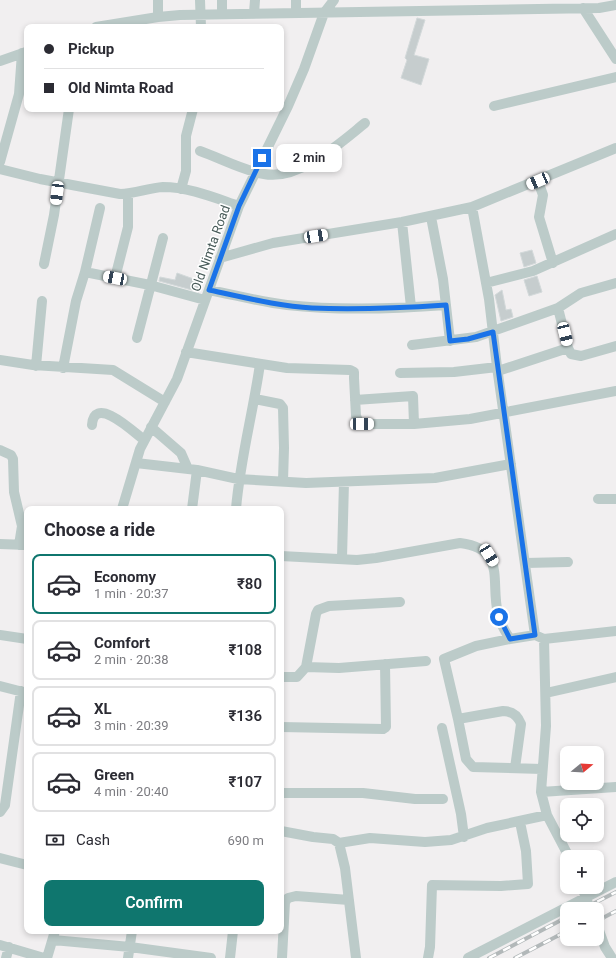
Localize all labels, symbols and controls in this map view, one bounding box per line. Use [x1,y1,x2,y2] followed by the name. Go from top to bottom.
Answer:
[68,40,114,58] text: Pickup
[68,79,173,97] text: Old Nimta Road
[276,144,342,172] callout: 2 min
[253,149,271,167] route end
[293,150,325,165] text: 2 min
[525,171,551,191] car
[50,180,64,206] car
[188,203,233,293] street label: Old Nimta Road
[303,228,329,244] car
[102,270,128,286] car
[556,321,574,347] car
[350,418,374,430] car
[44,519,155,540] text: Choose a ride
[478,542,500,568] car
[46,566,82,602] icon: car
[94,568,156,586] text: Economy
[237,575,262,593] text: ₹80
[94,586,169,601] text: 1 min · 20:37
[490,608,508,626] route start
[46,632,82,668] icon: car
[94,634,150,652] text: Comfort
[228,641,262,659] text: ₹108
[94,652,169,667] text: 2 min · 20:38
[46,698,82,734] icon: car
[94,700,112,718] text: XL
[228,707,262,725] text: ₹136
[94,718,169,733] text: 3 min · 20:39
[560,746,604,790] north arrow
[560,746,604,946] map controls
[46,764,82,800] icon: car
[94,766,134,784] text: Green
[228,773,262,791] text: ₹107
[94,784,169,799] text: 4 min · 20:40
[560,798,604,842] button: locate
[44,829,66,851] icon: cash
[76,831,110,849] text: Cash
[227,833,264,848] text: 690 m
[560,850,604,894] button: +
[44,880,264,926] button: Confirm
[560,902,604,946] button: −

